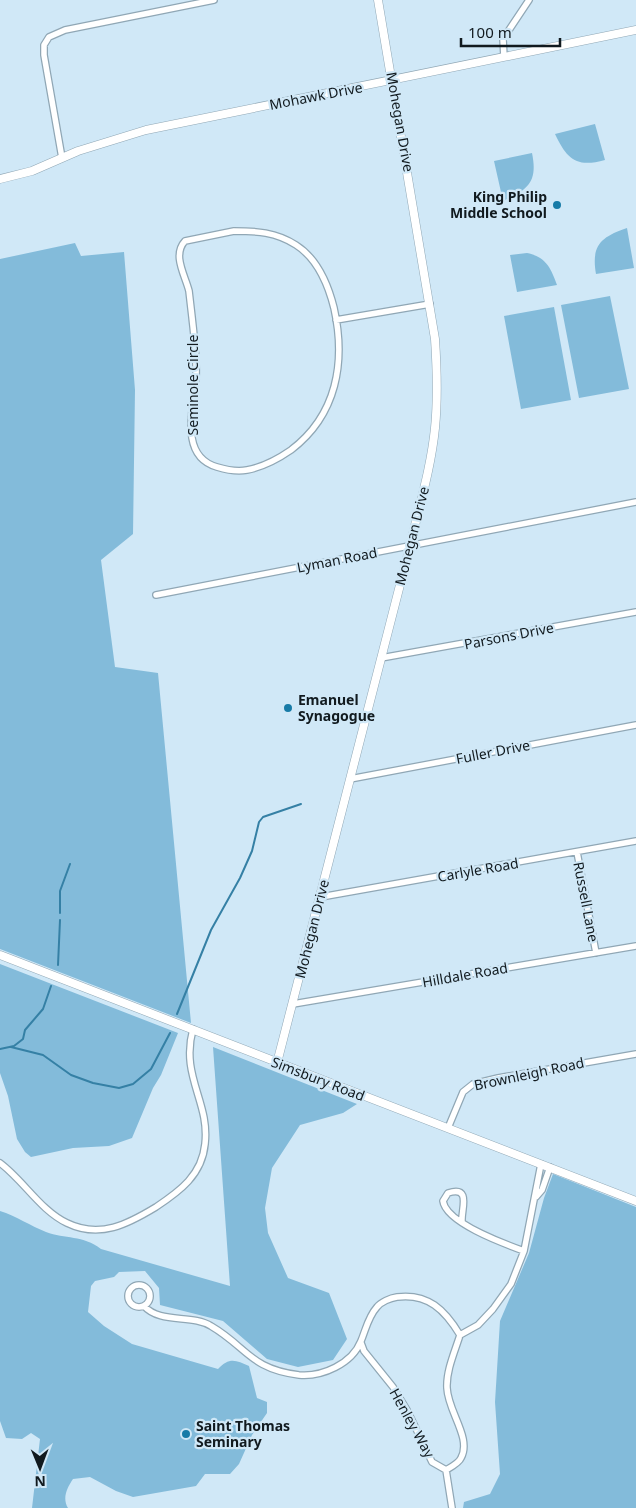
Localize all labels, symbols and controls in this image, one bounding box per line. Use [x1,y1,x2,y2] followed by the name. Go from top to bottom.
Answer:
[461,15,560,47] scale bar
[468,22,512,42] text: 100 m
[382,70,419,173] street label: Mohegan Drive
[268,77,364,114] street label: Mohawk Drive
[450,187,547,222] place label: King Philip Middle School
[551,199,563,211] marker: King Philip Middle School
[183,335,202,435] street label: Seminole Circle
[390,484,433,587] street label: Mohegan Drive
[295,542,379,577] street label: Lyman Road
[462,617,555,654] street label: Parsons Drive
[298,690,375,725] place label: Emanuel Synagogue
[282,702,294,714] marker: Emanuel Synagogue
[454,735,532,768] street label: Fuller Drive
[436,853,520,886] street label: Carlyle Road
[569,860,604,944] street label: Russell Lane
[290,877,333,980] street label: Mohegan Drive
[421,958,509,991] street label: Hilldale Road
[269,1052,368,1105] street label: Simsbury Road
[472,1053,586,1094] street label: Brownleigh Road
[386,1385,440,1462] street label: Henley Way
[196,1416,290,1451] place label: Saint Thomas Seminary
[180,1428,192,1440] marker: Saint Thomas Seminary
[15,1443,65,1493] north arrow
[34,1472,46,1491] text: N

